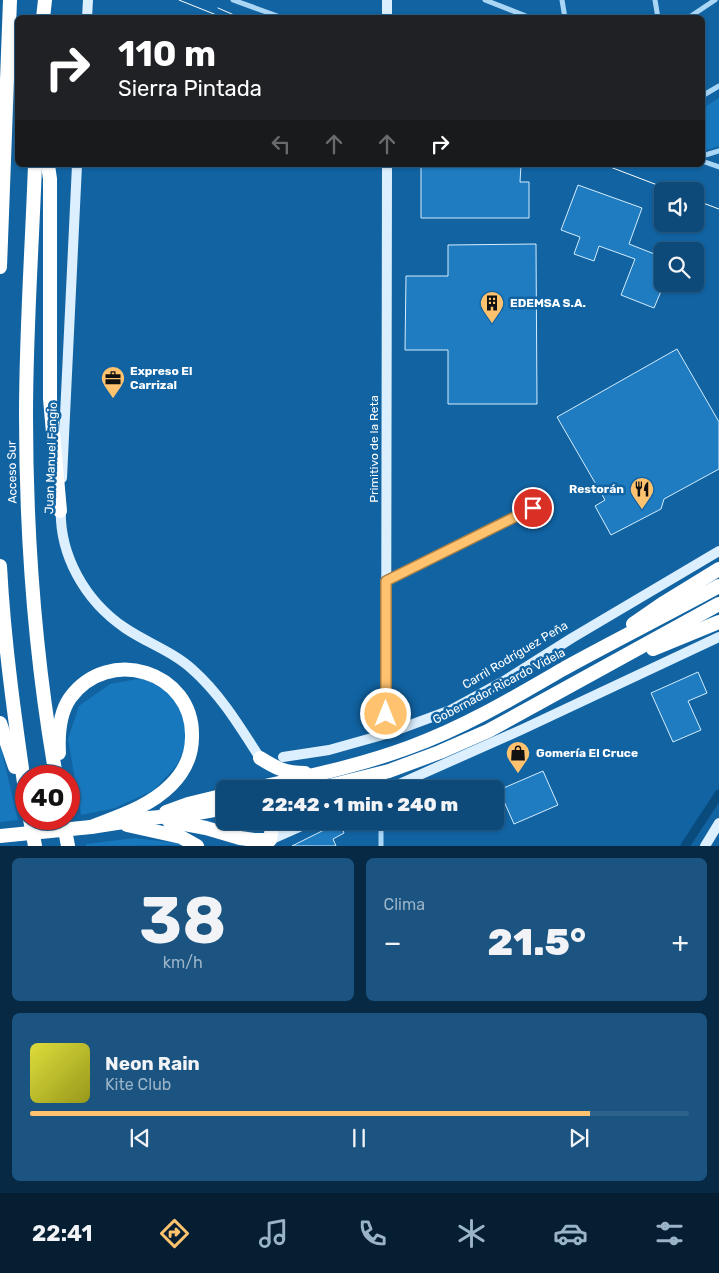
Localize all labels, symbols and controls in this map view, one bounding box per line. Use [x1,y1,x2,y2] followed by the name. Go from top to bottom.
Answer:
[118,33,216,75] text: 110 m
[35,35,100,100] icon: right
[118,75,262,102] text: Sierra Pintada
[267,130,295,158] icon: left
[320,130,348,158] icon: ahead
[373,130,401,158] icon: ahead
[426,130,454,158] icon: right
[654,182,704,292] map controls
[654,182,704,232] button: sound
[654,242,704,292] button: search
[479,290,505,324] building icon: EDEMSA S.A.
[510,296,586,310] place label: EDEMSA S.A.
[130,364,192,392] place label: Expreso El Carrizal
[100,365,126,399] office icon: Expreso El Carrizal
[367,395,381,503] street label: Primitivo de la Reta
[42,402,60,514] street label: Juan Manuel Fangio
[4,440,20,504] street label: Acceso Sur
[629,476,655,510] restaurant icon: Restorán
[569,482,624,496] place label: Restorán
[512,487,554,529] pin
[519,494,547,522] icon: arrive
[460,618,570,692] street label: Carril Rodríguez Peña
[430,645,568,727] street label: Gobernador Ricardo Videla
[359,687,411,739] position arrow
[505,740,531,774] shop icon: Gomería El Cruce
[536,746,638,760] place label: Gomería El Cruce
[15,765,80,830] speed limit sign: 40
[262,793,458,816] text: 22:42 · 1 min · 240 m
[139,882,226,959] text: 38
[384,895,425,914] text: Clima
[487,919,586,965] text: 21.5°
[384,926,402,959] text: −
[672,926,689,959] text: +
[163,953,203,972] text: km/h
[105,1052,200,1075] text: Neon Rain
[105,1075,171,1094] text: Kite Club
[126,1124,154,1152] icon: previous
[345,1124,373,1152] icon: pause
[565,1124,593,1152] icon: next
[157,1216,192,1251] icon: directions
[256,1216,291,1251] icon: music
[355,1216,390,1251] icon: phone
[454,1216,489,1251] icon: climate
[553,1216,588,1251] icon: car
[652,1216,687,1251] icon: filters
[32,1220,92,1247] text: 22:41

